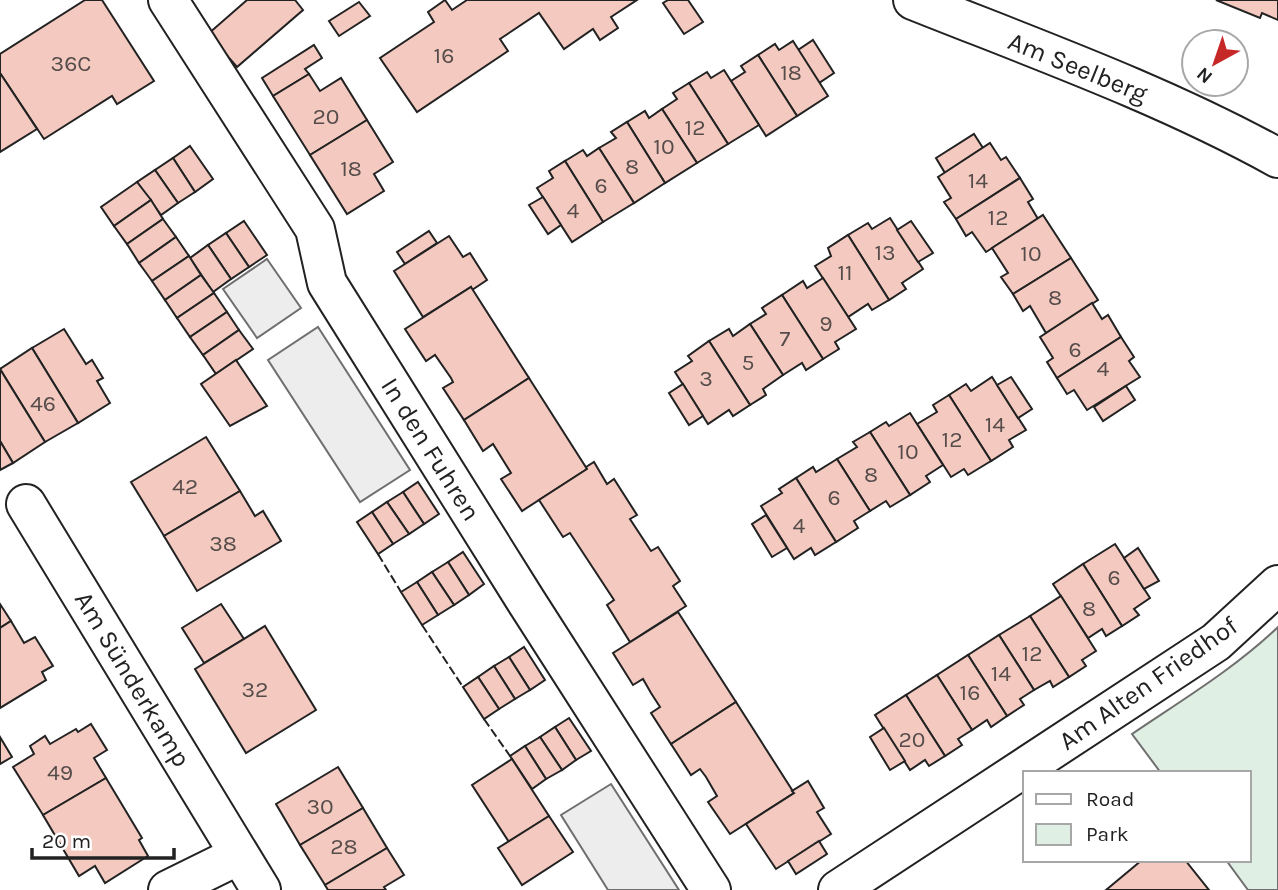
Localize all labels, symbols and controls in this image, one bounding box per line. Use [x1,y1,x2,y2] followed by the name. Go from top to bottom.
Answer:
[1004,25,1152,110] street label: Am Seelberg
[1180,28,1250,98] north arrow
[434,42,454,69] house number: 16
[51,50,91,77] house number: 36C
[780,59,802,86] house number: 18
[1192,62,1217,88] text: N
[313,103,339,130] house number: 20
[685,114,705,141] house number: 12
[653,133,675,160] house number: 10
[625,153,639,180] house number: 8
[340,155,362,182] house number: 18
[968,167,988,194] house number: 14
[594,172,608,199] house number: 6
[567,197,580,224] house number: 4
[988,204,1008,231] house number: 12
[874,239,896,266] house number: 13
[1020,240,1042,267] house number: 10
[837,259,853,286] house number: 11
[1048,284,1062,311] house number: 8
[819,310,833,337] house number: 9
[780,325,791,352] house number: 7
[1068,336,1082,363] house number: 6
[742,349,754,376] house number: 5
[1097,355,1110,382] house number: 4
[699,365,713,392] house number: 3
[374,372,487,526] street label: In den Fuhren
[30,390,56,417] house number: 46
[985,411,1005,438] house number: 14
[942,426,962,453] house number: 12
[897,438,919,465] house number: 10
[864,461,878,488] house number: 8
[172,473,198,500] house number: 42
[827,484,841,511] house number: 6
[793,512,806,539] house number: 4
[209,530,237,557] house number: 38
[1107,564,1121,591] house number: 6
[68,586,197,773] street label: Am Sünderkamp
[1082,595,1096,622] house number: 8
[1053,610,1244,757] street label: Am Alten Friedhof
[1022,640,1042,667] house number: 12
[991,660,1011,687] house number: 14
[242,676,268,703] house number: 32
[960,679,980,706] house number: 16
[899,726,925,753] house number: 20
[47,759,73,786] house number: 49
[1023,771,1250,862] legend
[1086,787,1134,811] text: Road
[306,793,334,820] house number: 30
[32,816,173,860] scale bar
[1086,822,1129,846] text: Park
[42,829,91,853] text: 20 m
[330,833,358,860] house number: 28

